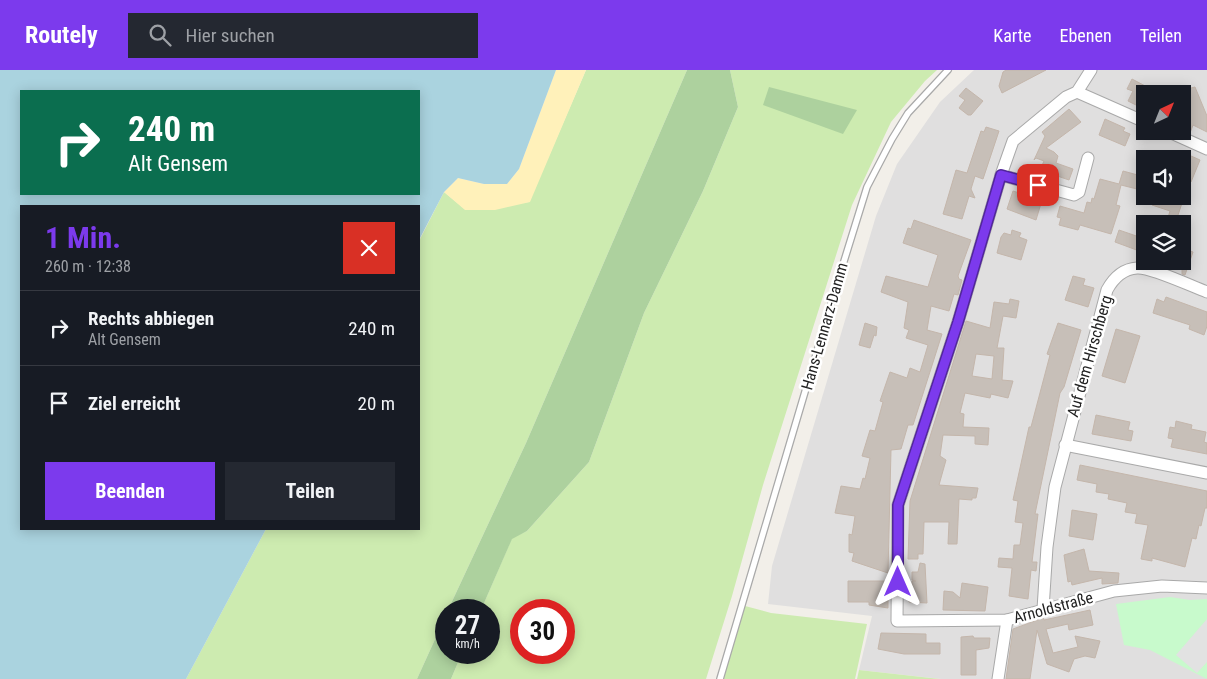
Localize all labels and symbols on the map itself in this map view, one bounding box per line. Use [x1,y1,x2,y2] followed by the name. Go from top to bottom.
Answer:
[1136,85,1191,140] north arrow
[1017,164,1059,206] pin
[797,260,852,392] street label: Hans-Lennarz-Damm
[1063,293,1116,419] street label: Auf dem Hirschberg
[871,555,923,607] position arrow
[1011,588,1095,627] street label: Arnoldstraße
[510,599,575,664] speed limit sign: 30

